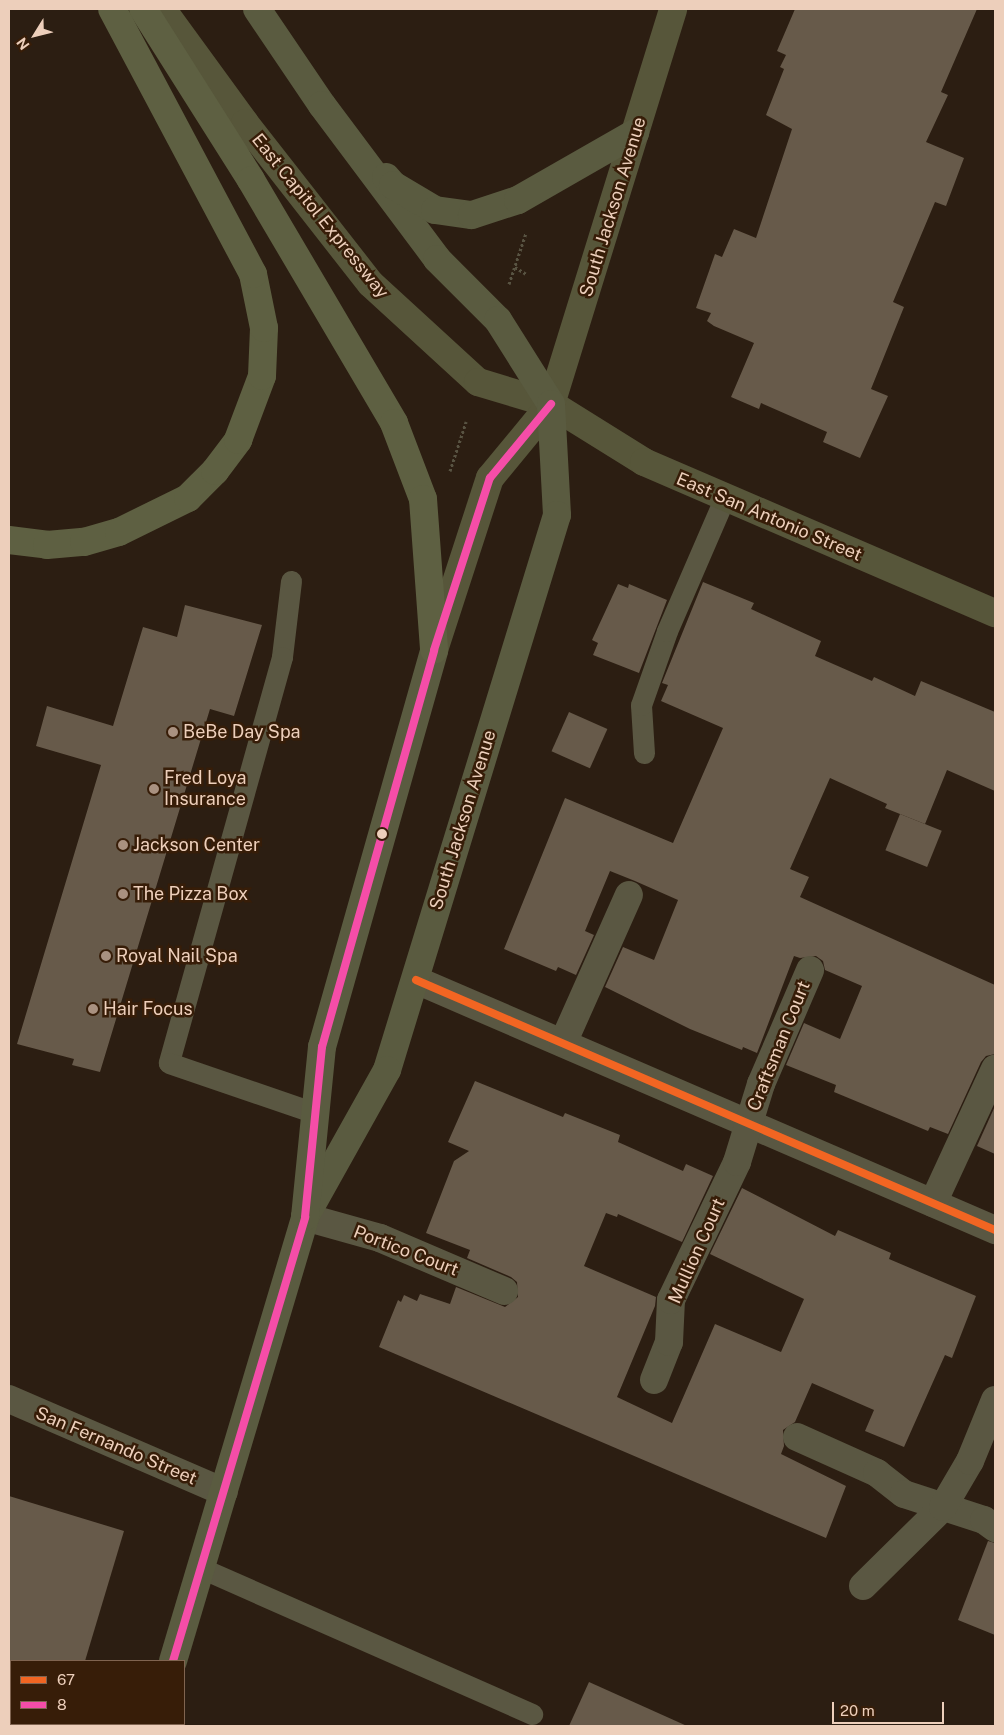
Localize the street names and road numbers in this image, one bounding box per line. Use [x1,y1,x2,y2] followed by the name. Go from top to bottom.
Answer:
[575,115,651,299] street label: South Jackson Avenue
[247,129,393,303] street label: East Capitol Expressway
[673,468,865,566] street label: East San Antonio Street
[425,728,501,912] street label: South Jackson Avenue
[743,978,815,1114] street label: Craftsman Court
[664,1195,730,1307] street label: Mullion Court
[350,1221,462,1281] street label: Portico Court
[32,1402,200,1490] street label: San Fernando Street

